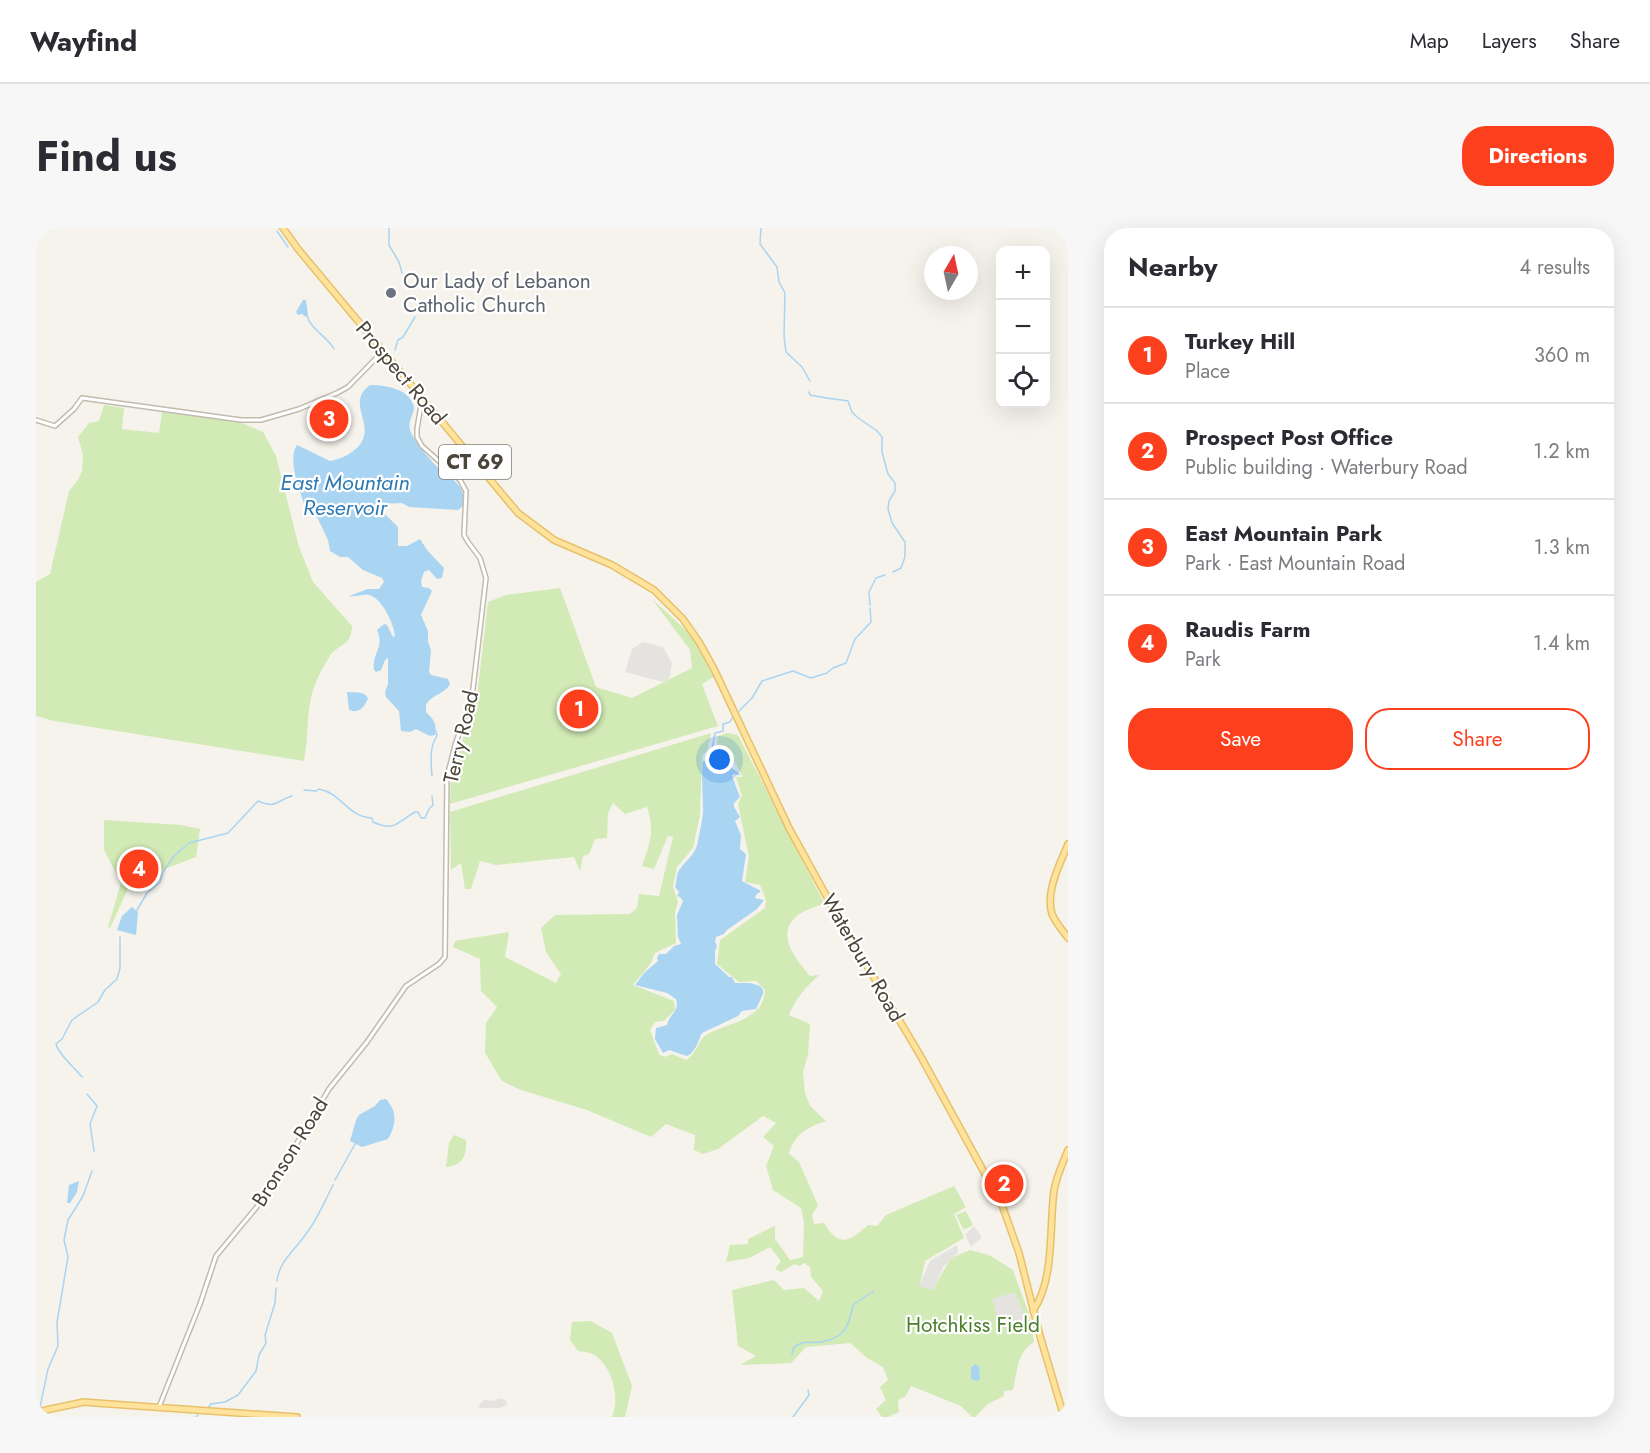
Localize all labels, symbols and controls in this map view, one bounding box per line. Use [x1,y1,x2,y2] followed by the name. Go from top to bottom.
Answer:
[30,21,137,62] text: Wayfind
[1410,26,1449,56] text: Map
[1482,26,1537,56] text: Layers
[1570,26,1620,56] text: Share
[36,126,177,187] text: Find us
[1462,126,1614,186] button: Directions
[924,246,978,300] north arrow
[996,246,1050,408] map controls
[996,246,1050,300] button: +
[1128,248,1217,286] text: Nearby
[1519,253,1590,282] text: 4 results
[403,266,591,320] place label: Our Lady of Lebanon Catholic Church
[384,286,398,300] marker: Our Lady of Lebanon Catholic Church
[996,300,1050,354] button: −
[349,315,453,431] street label: Prospect Road
[1185,325,1295,357] text: Turkey Hill
[1142,341,1153,370] text: 1
[1534,341,1590,370] text: 360 m
[996,354,1050,408] button: locate
[1185,357,1230,386] text: Place
[310,396,348,441] pin: 3
[1185,421,1393,453] text: Prospect Post Office
[1141,437,1154,466] text: 2
[1533,437,1590,466] text: 1.2 km
[439,445,511,479] road number: CT 69
[1185,453,1468,482] text: Public building · Waterbury Road
[280,466,410,523] water label: East Mountain Reservoir
[1185,517,1382,549] text: East Mountain Park
[1141,533,1154,562] text: 3
[1534,533,1590,562] text: 1.3 km
[1185,549,1406,578] text: Park · East Mountain Road
[1185,613,1310,645] text: Raudis Farm
[1141,629,1154,658] text: 4
[1533,629,1590,658] text: 1.4 km
[1185,645,1221,674] text: Park
[560,686,598,732] pin: 1
[436,688,486,786] street label: Terry Road
[1128,708,1353,770] button: Save
[1365,708,1590,770] button: Share
[705,745,734,774] your location
[120,846,158,892] pin: 4
[814,888,912,1028] street label: Waterbury Road
[245,1092,335,1212] street label: Bronson Road
[984,1162,1024,1206] pin: 2
[906,1310,1040,1340] park label: Hotchkiss Field

